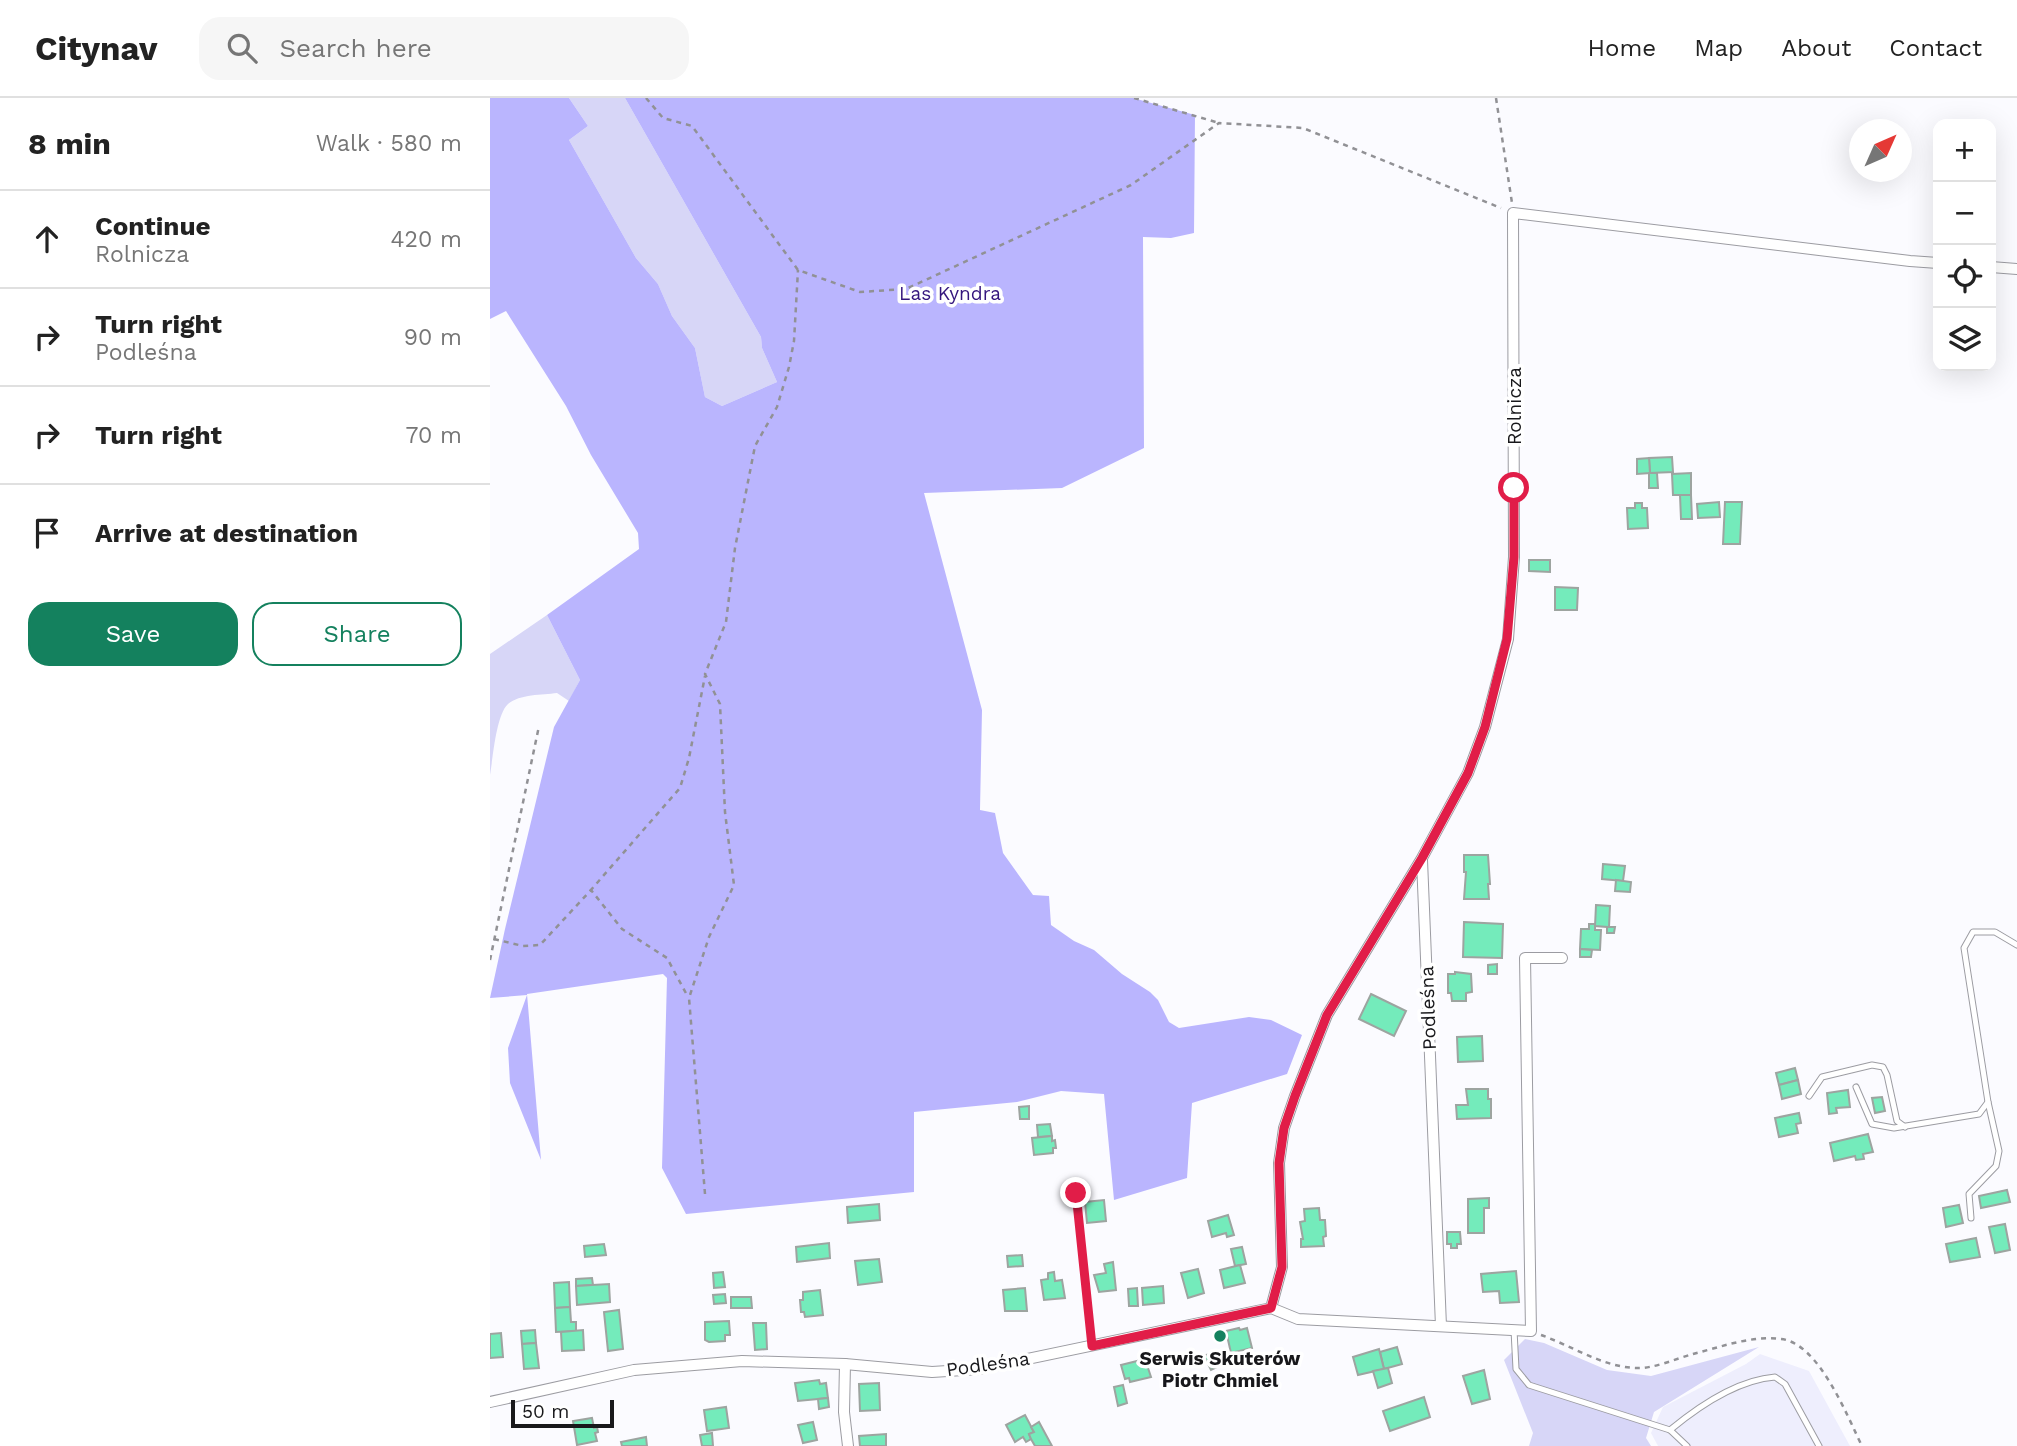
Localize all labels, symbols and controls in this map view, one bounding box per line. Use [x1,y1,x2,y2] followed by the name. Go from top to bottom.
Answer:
[199,17,689,80] search box
[35,29,157,68] text: Citynav
[223,29,261,67] icon: search
[279,33,432,63] text: Search here
[1588,34,1656,62] text: Home
[1694,34,1743,62] text: Map
[1781,34,1851,62] text: About
[1889,34,1982,62] text: Contact
[1849,119,1912,182] north arrow
[1933,119,1996,371] map controls
[1933,119,1996,182] button: +
[28,126,111,161] text: 8 min
[316,130,462,157] text: Walk · 580 m
[1933,182,1996,245] button: −
[95,211,211,241] text: Continue
[28,220,66,258] icon: ahead
[390,226,462,253] text: 420 m
[95,241,189,268] text: Rolnicza
[1933,245,1996,308] button: locate
[899,282,1001,305] park label: Las Kyndra
[1933,308,1996,371] button: layers
[95,309,222,339] text: Turn right
[28,318,66,356] icon: right
[404,324,462,351] text: 90 m
[95,339,197,366] text: Podleśna
[1503,367,1526,445] street label: Rolnicza
[28,416,66,454] icon: right
[95,420,222,450] text: Turn right
[405,422,462,449] text: 70 m
[1498,472,1529,503] route start
[28,514,66,552] icon: arrive
[95,518,358,548] text: Arrive at destination
[28,602,238,666] button: Save
[252,602,462,666] button: Share
[1415,965,1441,1050] street label: Podleśna
[1060,1177,1091,1208] route end
[1212,1328,1228,1344] marker: Serwis Skuterów Piotr Chmiel
[945,1347,1031,1381] street label: Podleśna
[1140,1347,1300,1392] place label: Serwis Skuterów Piotr Chmiel
[511,1397,614,1429] scale bar
[522,1400,569,1423] text: 50 m

